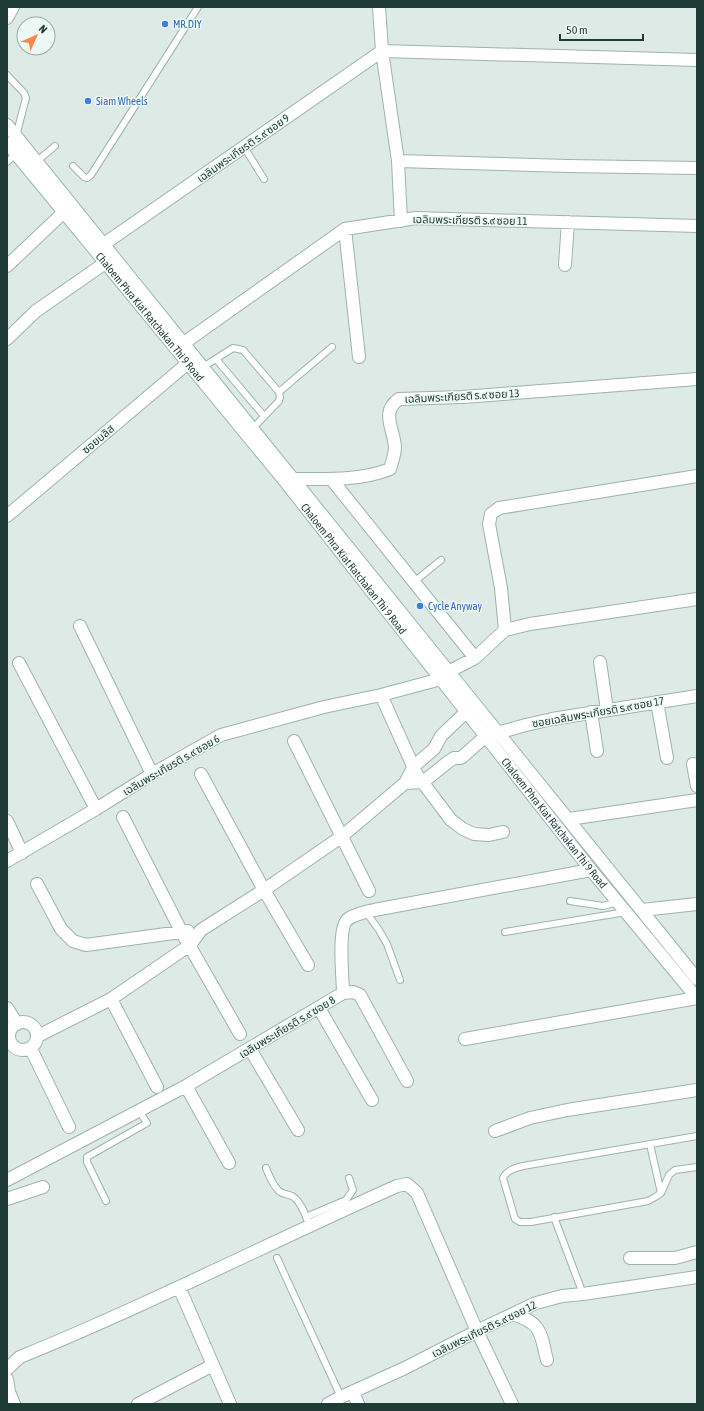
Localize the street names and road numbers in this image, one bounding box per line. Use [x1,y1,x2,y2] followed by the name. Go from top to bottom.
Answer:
[195,112,291,184] street label: เฉลิมพระเกียรติ ร.๙ ซอย 9
[412,213,528,227] street label: เฉลิมพระเกียรติ ร.๙ ซอย 11
[94,250,206,383] street label: Chaloem Phra Kiat Ratchakan Thi 9 Road
[404,387,520,405] street label: เฉลิมพระเกียรติ ร.๙ ซอย 13
[80,422,116,456] street label: ซอยบลิส
[299,501,409,636] street label: Chaloem Phra Kiat Ratchakan Thi 9 Road
[531,694,665,730] street label: ซอยเฉลิมพระเกียรติ ร.๙ ซอย 17
[120,732,222,798] street label: เฉลิมพระเกียรติ ร.๙ ซอย 6
[499,756,610,891] street label: Chaloem Phra Kiat Ratchakan Thi 9 Road
[237,994,337,1060] street label: เฉลิมพระเกียรติ ร.๙ ซอย 8
[430,1298,538,1360] street label: เฉลิมพระเกียรติ ร.๙ ซอย 12

